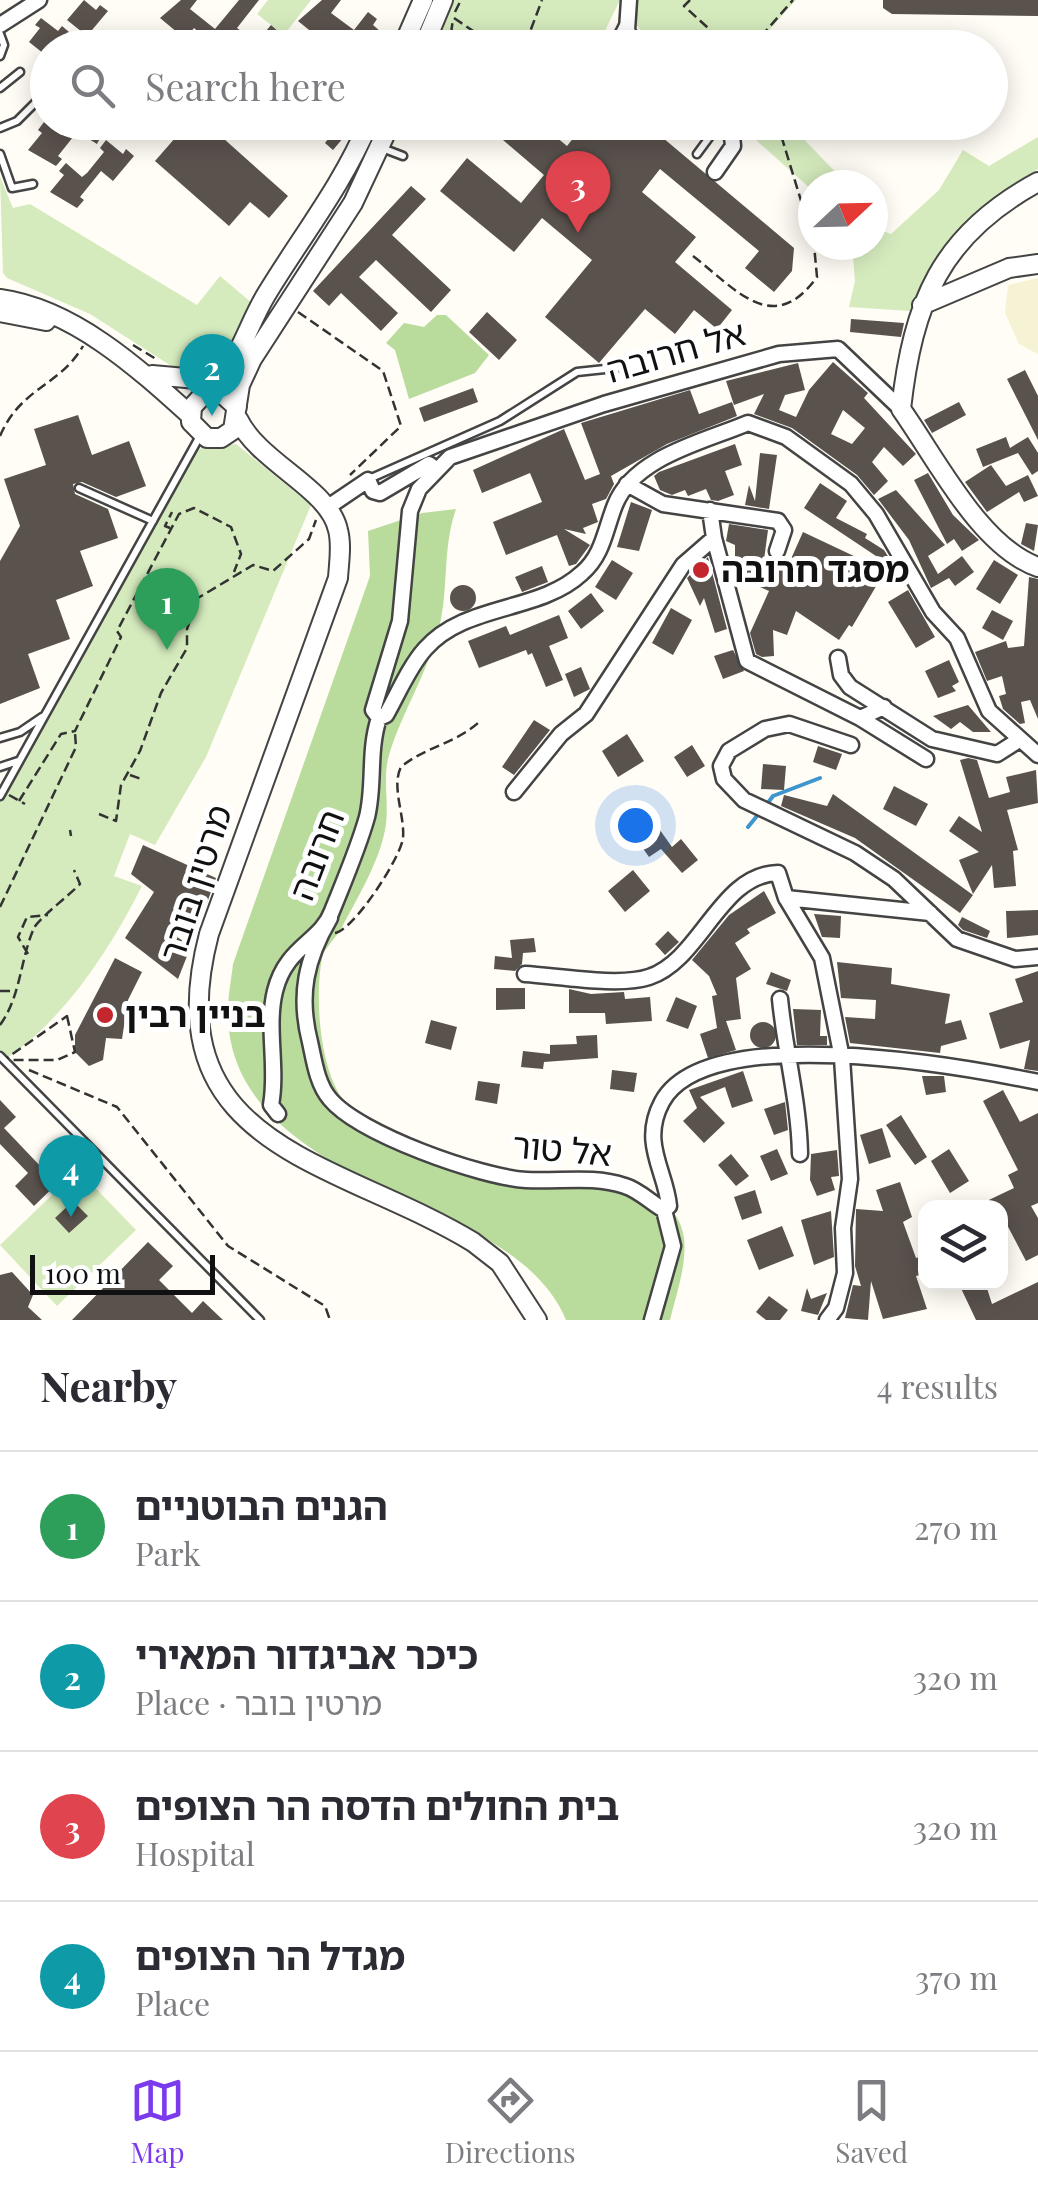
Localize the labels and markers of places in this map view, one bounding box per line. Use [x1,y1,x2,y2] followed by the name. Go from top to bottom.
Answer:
[546,150,610,233] pin: 3
[180,334,244,416] pin: 2
[721,544,909,591] place label: מסגד חרובה
[690,559,712,581] marker: מסגד חרובה
[134,568,200,650] pin: 1
[125,989,266,1036] place label: בניין רבין
[94,1004,116,1026] marker: בניין רבין
[38,1134,104,1217] pin: 4

